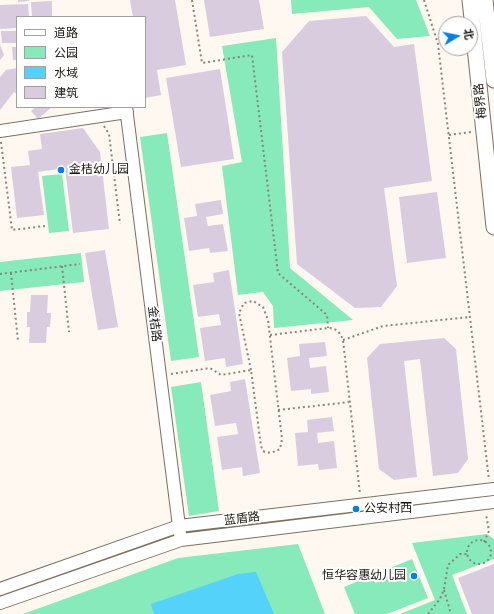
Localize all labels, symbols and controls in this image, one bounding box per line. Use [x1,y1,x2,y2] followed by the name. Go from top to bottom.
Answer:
[16,16,146,108] legend
[438,16,478,56] north arrow
[54,25,78,41] text: 道路
[461,27,477,41] text: 北
[54,45,78,61] text: 公园
[54,65,78,81] text: 水域
[472,82,490,120] street label: 梅界路
[54,85,78,101] text: 建筑
[69,163,129,177] place label: 金桔幼儿园
[56,165,66,175] marker: 金桔幼儿园
[145,305,163,343] street label: 金桔路
[364,502,412,516] place label: 公安村西
[351,504,361,514] marker: 公安村西
[223,510,261,528] street label: 蓝盾路
[322,569,406,583] place label: 恒华容惠幼儿园
[409,571,419,581] marker: 恒华容惠幼儿园

